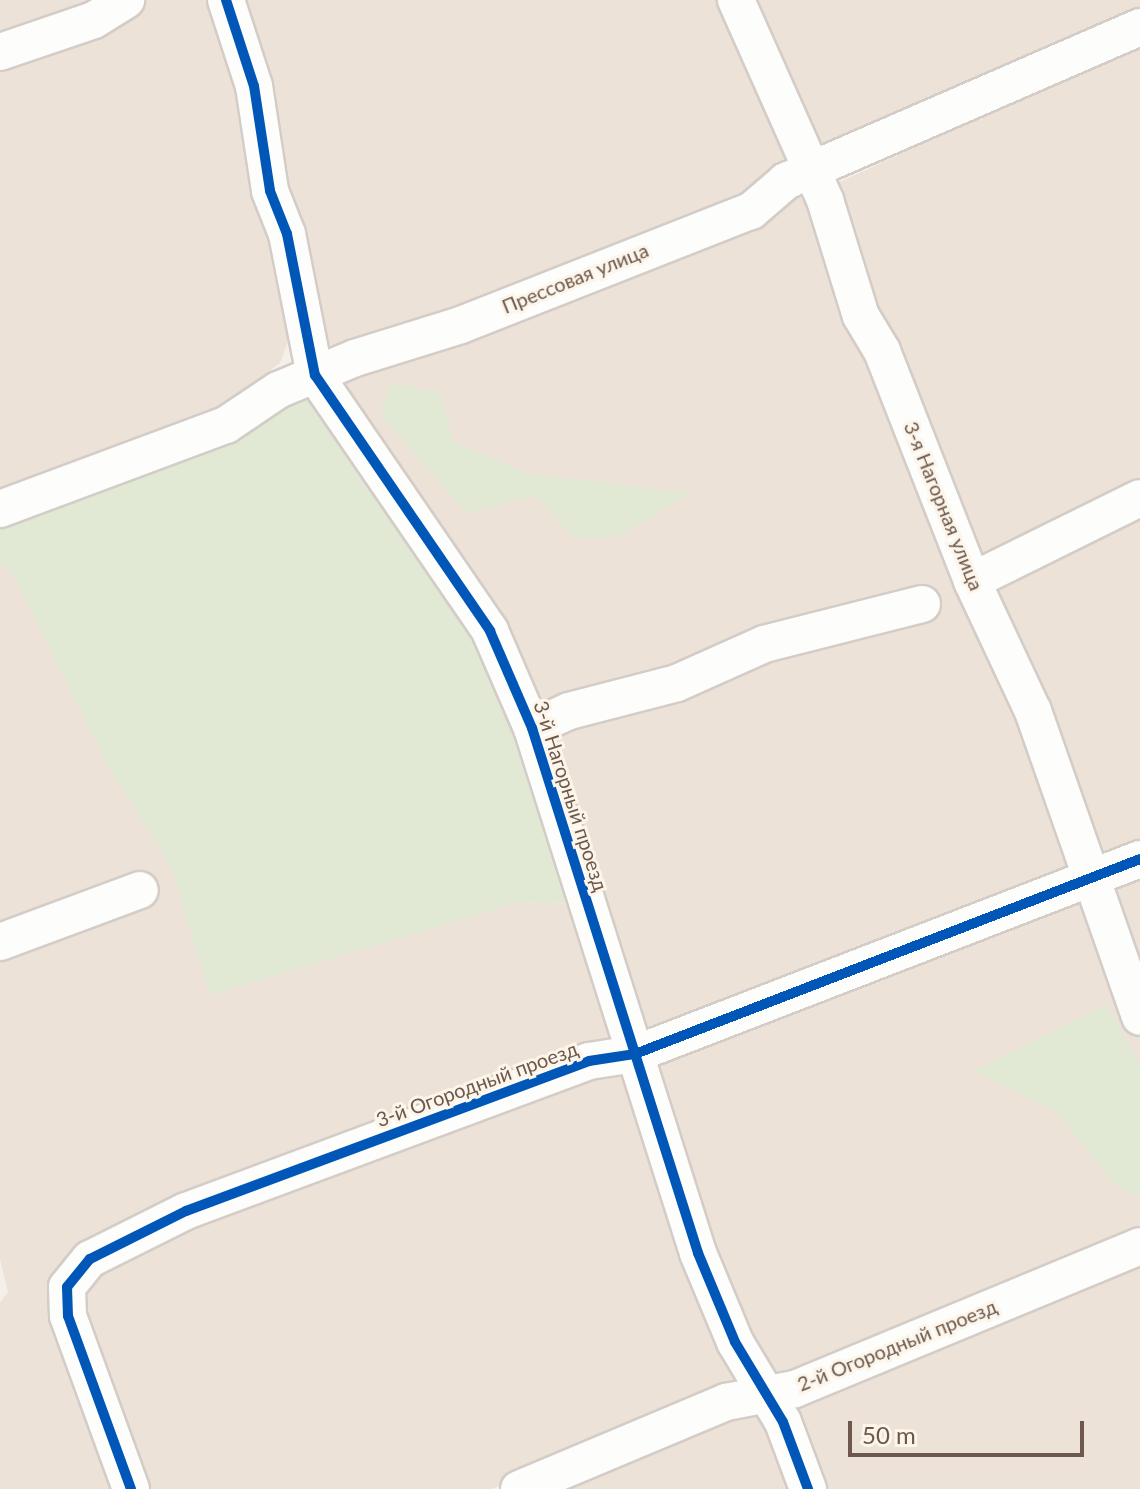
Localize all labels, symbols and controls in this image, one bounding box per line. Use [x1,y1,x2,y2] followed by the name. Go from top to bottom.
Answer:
[498,238,652,318] street label: Прессовая улица
[899,418,989,594] street label: 3-я Нагорная улица
[529,698,613,894] street label: 3-й Нагорный проезд
[373,1036,581,1132] street label: 3-й Огородный проезд
[794,1294,1000,1396] street label: 2-й Огородный проезд
[852,1405,1088,1455] scale bar
[862,1420,916,1449] text: 50 m

